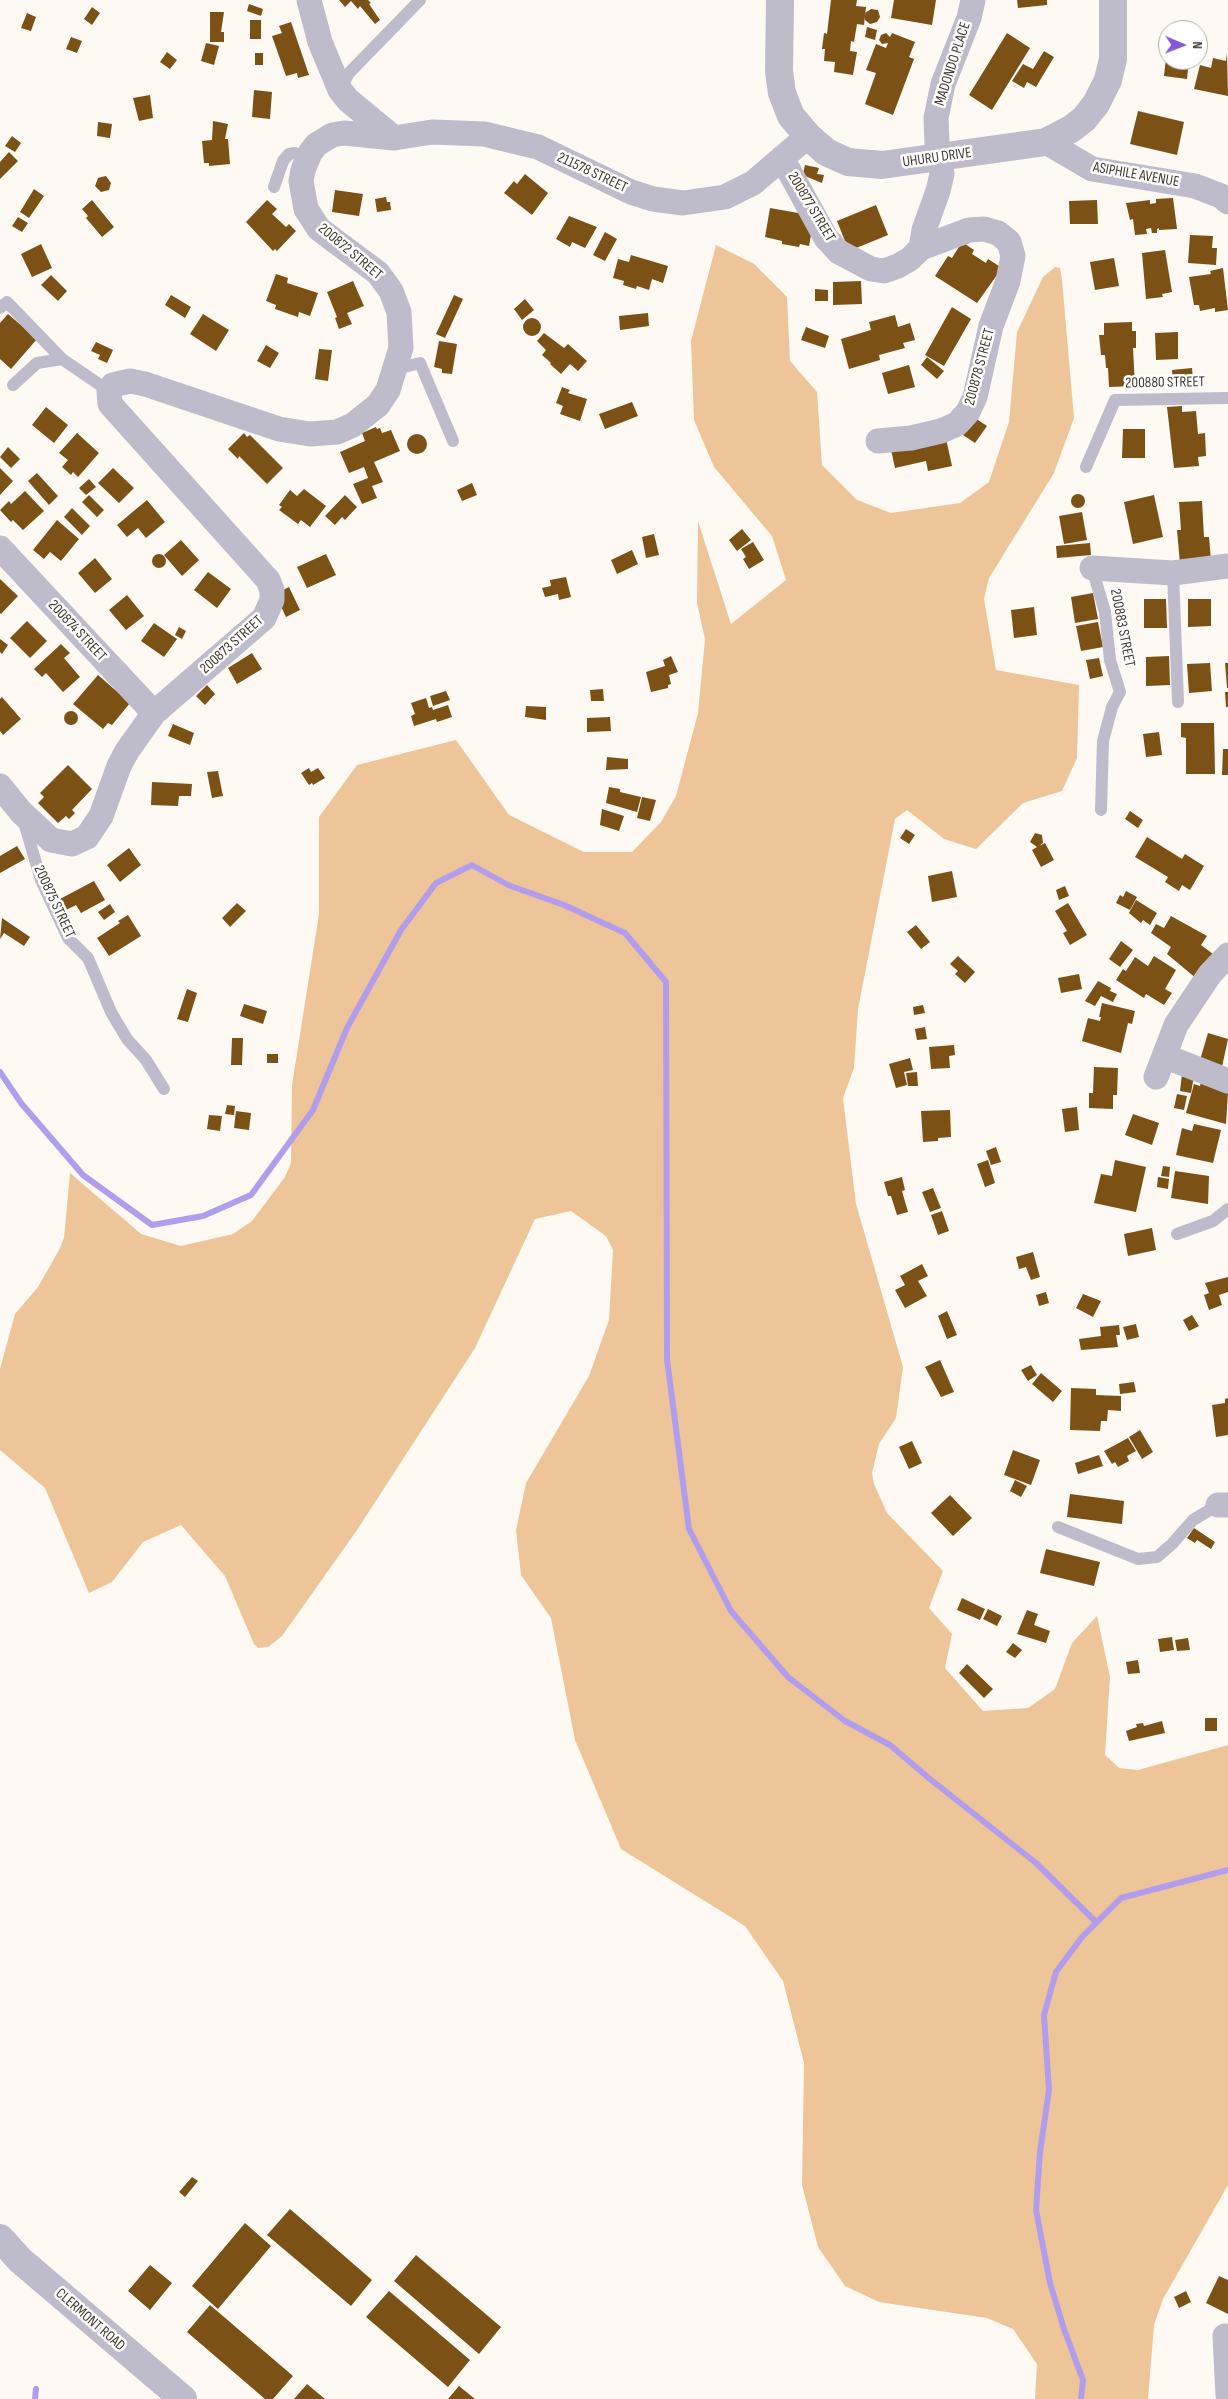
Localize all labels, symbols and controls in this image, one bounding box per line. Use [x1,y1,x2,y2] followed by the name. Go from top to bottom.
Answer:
[931,20,975,108] street label: MADONDO PLACE
[1158,20,1208,70] north arrow
[1189,41,1206,49] text: N
[901,144,973,172] street label: UHURU DRIVE
[554,149,630,197] street label: 211578 STREET
[1092,159,1180,191] street label: ASIPHILE AVENUE
[783,169,839,245] street label: 200877 STREET
[314,220,386,284] street label: 200872 STREET
[961,327,999,407] street label: 200878 STREET
[1125,373,1205,393] street label: 200880 STREET
[1106,587,1138,669] street label: 200883 STREET
[44,596,110,666] street label: 200874 STREET
[197,612,267,678] street label: 200873 STREET
[29,863,79,941] street label: 200875 STREET
[52,2285,128,2355] street label: CLERMONT ROAD

